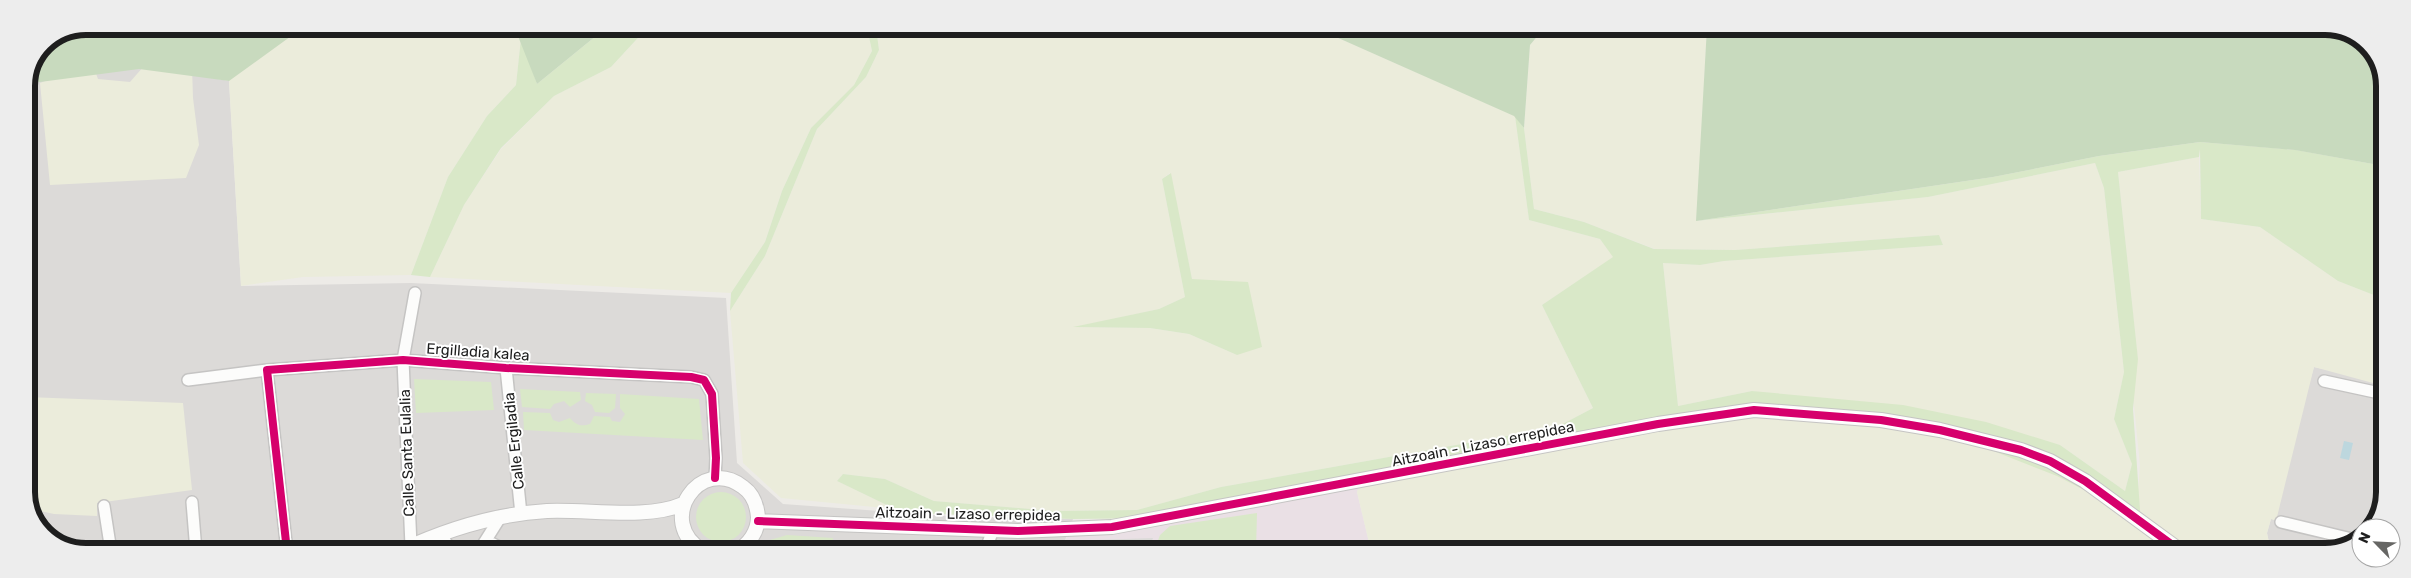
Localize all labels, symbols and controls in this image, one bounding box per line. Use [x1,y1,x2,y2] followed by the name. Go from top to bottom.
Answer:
[426,339,530,365] street label: Ergilladia kalea
[396,389,418,517] street label: Calle Santa Eulalia
[500,392,528,490] street label: Calle Ergiladia
[1390,417,1576,471] street label: Aitzoain - Lizaso errepidea
[875,503,1061,525] street label: Aitzoain - Lizaso errepidea
[2351,518,2401,568] north arrow
[2355,530,2374,546] text: N

